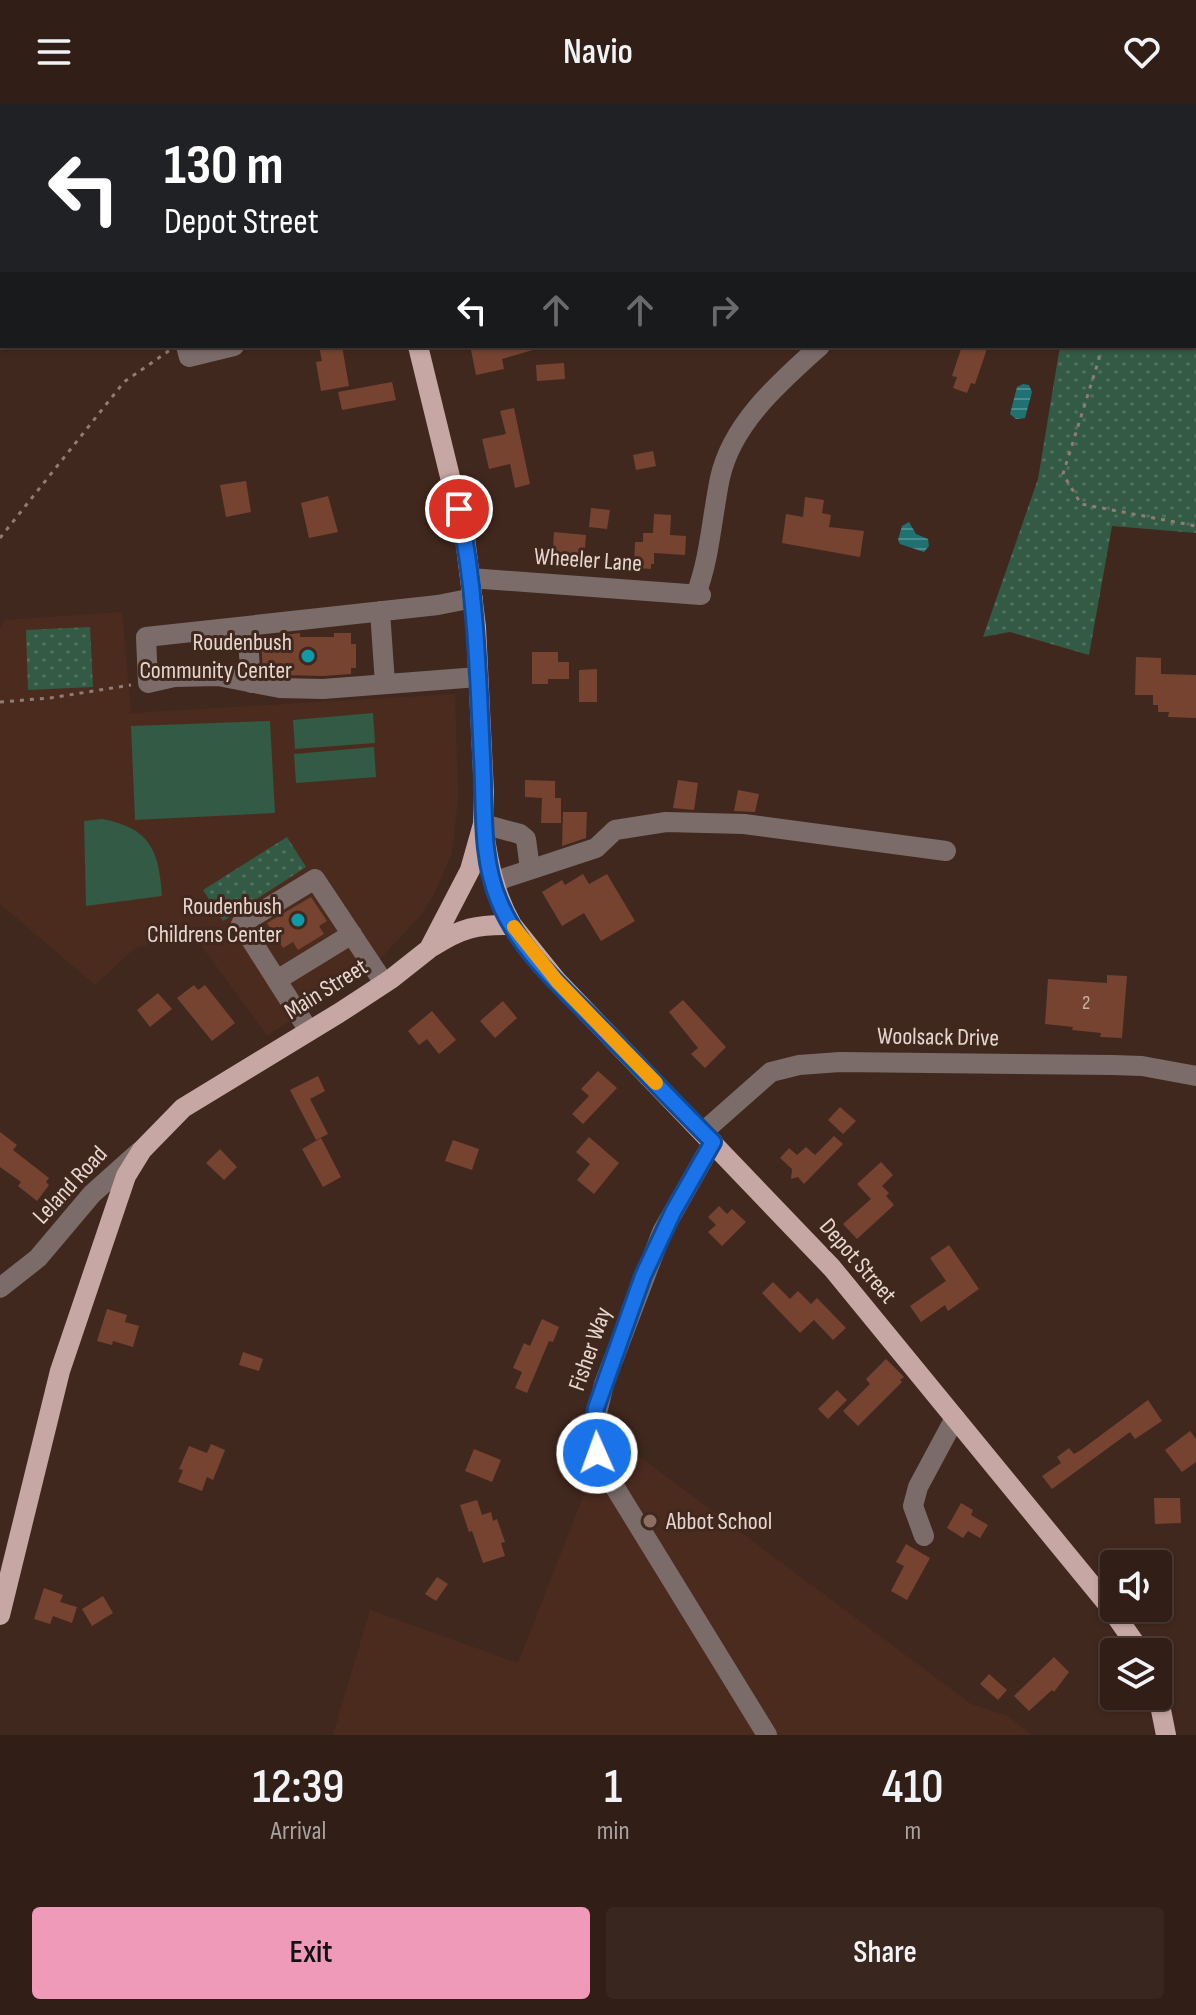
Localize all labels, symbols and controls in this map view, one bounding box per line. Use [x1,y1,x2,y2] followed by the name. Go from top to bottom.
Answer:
[32,30,76,74] icon: menu
[1120,30,1164,74] icon: heart
[563,31,633,74] text: Navio
[164,133,284,200] text: 130 m
[32,136,136,240] icon: left
[164,201,319,244] text: Depot Street
[450,288,494,332] icon: left
[534,288,578,332] icon: ahead
[618,288,662,332] icon: ahead
[702,288,746,332] icon: right
[425,475,493,543] pin
[437,487,481,531] icon: arrive
[533,542,643,578] street label: Wheeler Lane
[139,628,292,685] place label: Roudenbush Community Center
[299,647,317,665] marker: Roudenbush Community Center
[147,892,282,949] place label: Roudenbush Childrens Center
[289,911,307,929] marker: Roudenbush Childrens Center
[279,952,373,1026] street label: Main Street
[1082,991,1090,1015] house number: 2
[877,1021,999,1053] street label: Woolsack Drive
[27,1140,113,1230] street label: Leland Road
[813,1213,903,1309] street label: Depot Street
[562,1303,618,1395] street label: Fisher Way
[555,1411,639,1495] position arrow
[665,1507,772,1536] place label: Abbot School
[641,1512,659,1530] marker: Abbot School
[1100,1550,1172,1710] map controls
[1100,1550,1172,1622] button: sound
[1100,1638,1172,1710] button: layers
[252,1759,344,1816] text: 12:39
[604,1759,622,1816] text: 1
[882,1759,944,1816] text: 410
[270,1816,326,1847] text: Arrival
[597,1816,630,1847] text: min
[904,1816,921,1847] text: m
[32,1907,590,1999] button: Exit
[606,1907,1164,1999] button: Share

